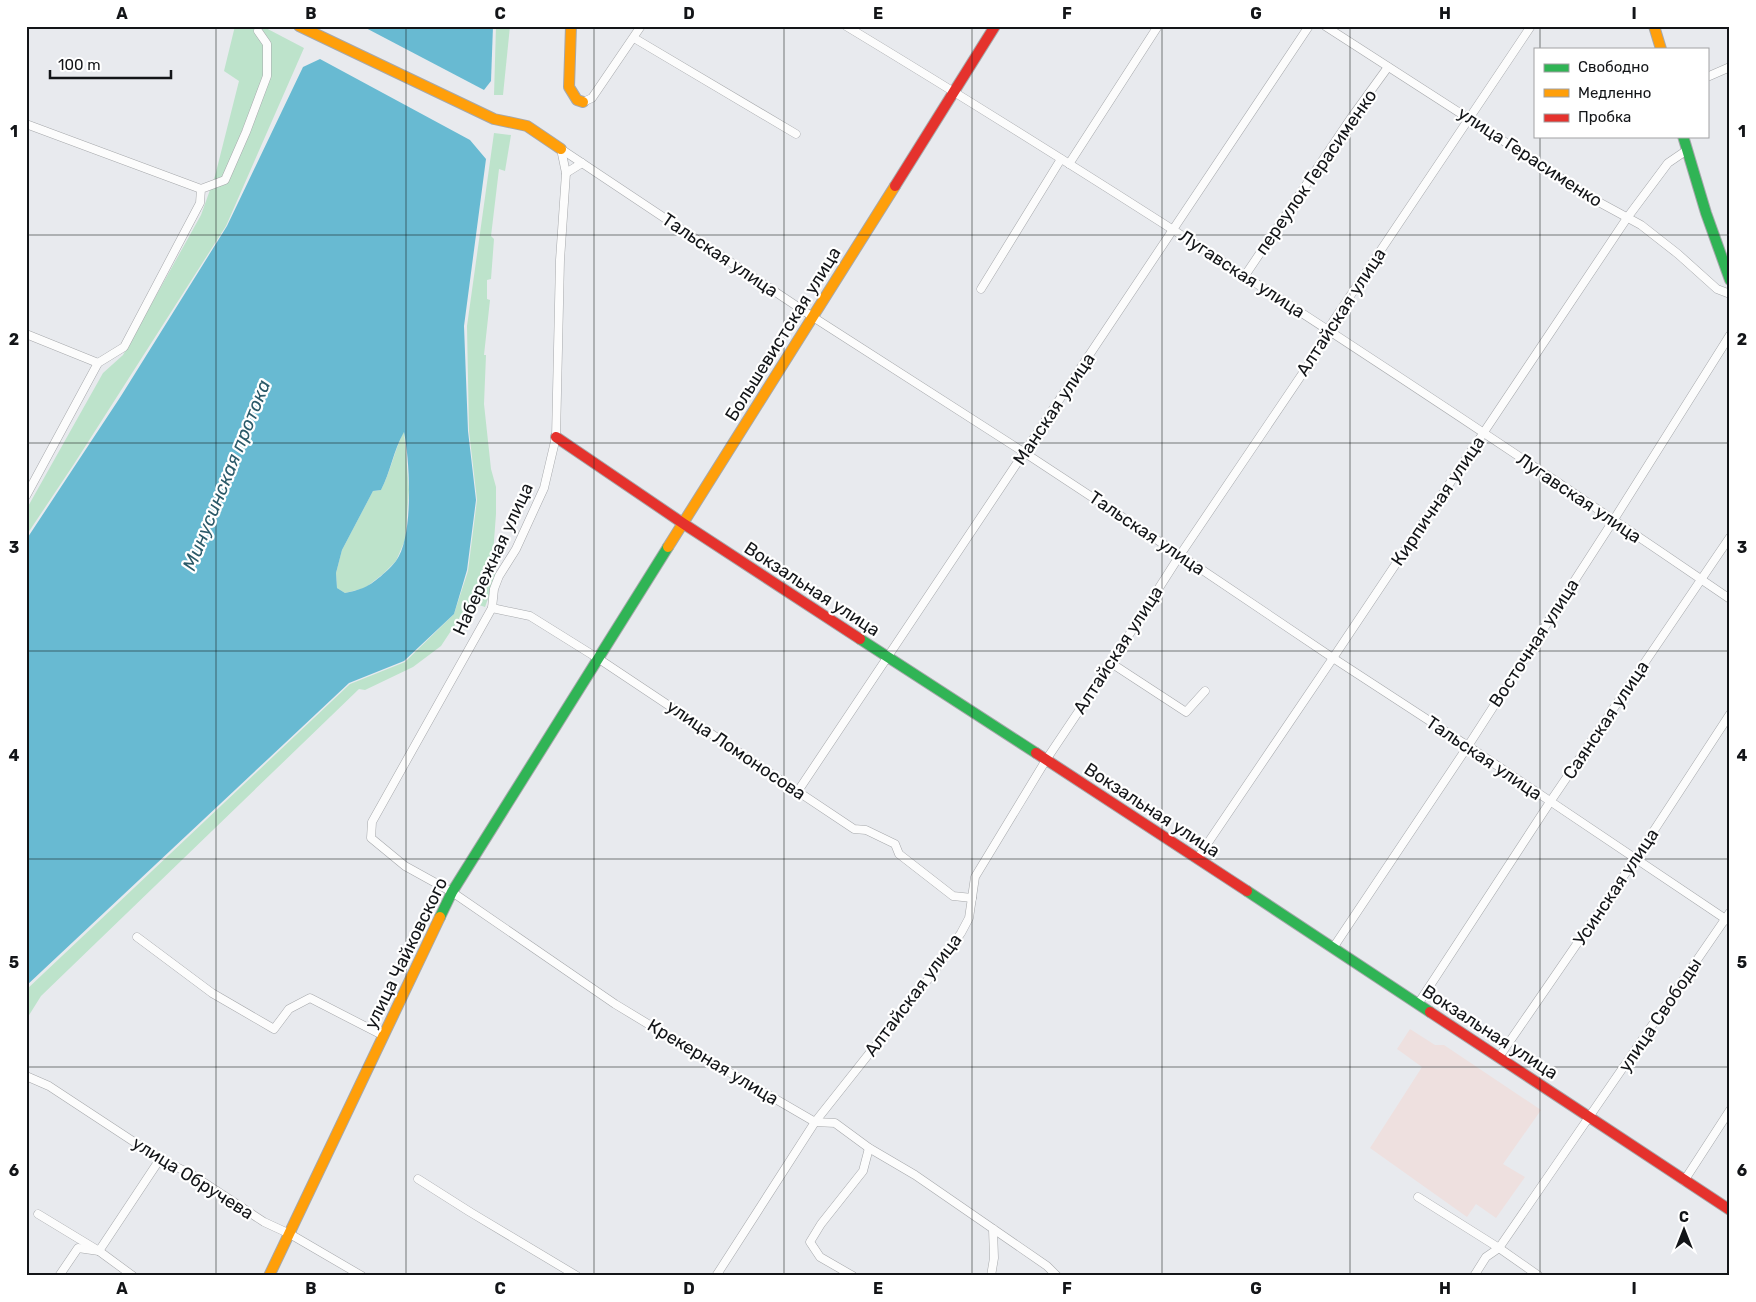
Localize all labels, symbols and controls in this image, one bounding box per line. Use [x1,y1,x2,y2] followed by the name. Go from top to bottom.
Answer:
[116,4,128,23] text: A
[305,4,317,23] text: B
[494,4,506,23] text: C
[683,4,695,23] text: D
[873,4,883,23] text: E
[1062,4,1072,23] text: F
[1250,4,1262,23] text: G
[1439,4,1451,23] text: H
[1631,4,1637,23] text: I
[50,48,171,80] scale bar
[1534,48,1708,138] legend
[58,56,100,74] text: 100 m
[1578,58,1649,76] text: Свободно
[1578,84,1651,102] text: Медленно
[1250,85,1382,259] street label: переулок Герасименко
[1454,102,1606,212] street label: улица Герасименко
[1578,108,1631,126] text: Пробка
[10,122,18,141] text: 1
[1738,122,1746,141] text: 1
[658,208,782,302] street label: Тальская улица
[1175,225,1309,323] street label: Лугавская улица
[720,243,846,425] street label: Большевистская улица
[1291,244,1391,380] street label: Алтайская улица
[9,330,19,349] text: 2
[1737,330,1747,349] text: 2
[1008,349,1100,469] street label: Манская улица
[178,376,275,574] water label: Минусинская протока
[1386,432,1490,570] street label: Кирпичная улица
[1512,448,1646,548] street label: Лугавская улица
[448,479,538,639] street label: Набережная улица
[1085,486,1209,580] street label: Тальская улица
[740,537,884,641] street label: Вокзальная улица
[9,538,19,557] text: 3
[1737,538,1747,557] text: 3
[1484,575,1584,711] street label: Восточная улица
[1068,582,1168,718] street label: Алтайская улица
[1558,657,1654,783] street label: Саянская улица
[662,695,810,805] street label: улица Ломоносова
[1422,711,1546,805] street label: Тальская улица
[9,746,20,765] text: 4
[1737,746,1748,765] text: 4
[1080,758,1224,862] street label: Вокзальная улица
[1569,824,1663,950] street label: Усинская улица
[360,874,452,1032] street label: улица Чайковского
[860,929,966,1061] street label: Алтайская улица
[9,953,19,972] text: 5
[1737,953,1747,972] text: 5
[1614,954,1706,1076] street label: улица Свободы
[1418,980,1562,1084] street label: Вокзальная улица
[643,1014,783,1110] street label: Крекерная улица
[128,1132,258,1224] street label: улица Обручева
[9,1161,19,1180] text: 6
[1737,1161,1747,1180] text: 6
[1658,1204,1708,1254] north arrow
[1679,1209,1689,1226] text: С
[116,1279,128,1298] text: A
[305,1279,317,1298] text: B
[494,1279,506,1298] text: C
[683,1279,695,1298] text: D
[873,1279,883,1298] text: E
[1062,1279,1072,1298] text: F
[1250,1279,1262,1298] text: G
[1439,1279,1451,1298] text: H
[1631,1279,1637,1298] text: I

